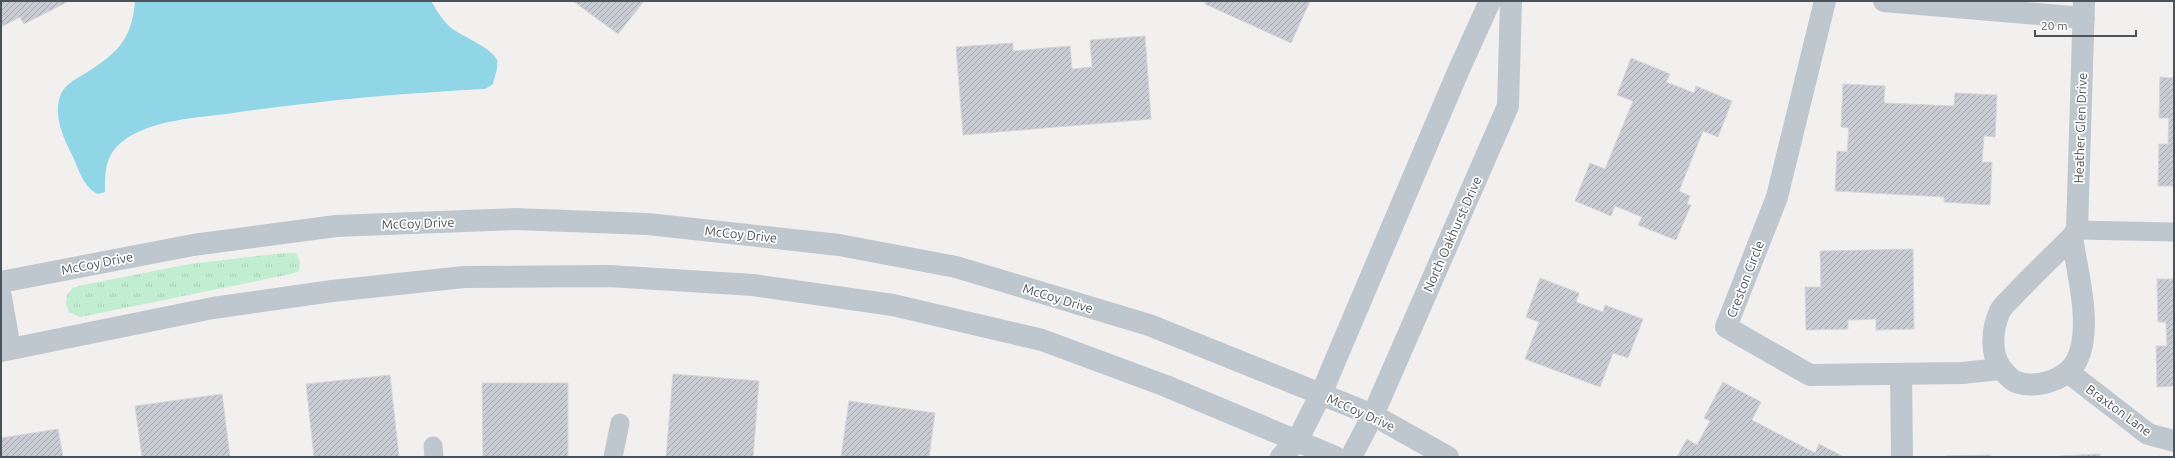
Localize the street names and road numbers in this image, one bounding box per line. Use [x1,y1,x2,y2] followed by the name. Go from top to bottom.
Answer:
[2071,72,2089,184] street label: Heather Glen Drive
[1420,174,1484,294] street label: North Oakhurst Drive
[381,215,455,231] street label: McCoy Drive
[704,223,778,245] street label: McCoy Drive
[1724,238,1766,320] street label: Creston Circle
[60,249,134,277] street label: McCoy Drive
[1021,281,1095,315] street label: McCoy Drive
[2084,382,2154,438] street label: Braxton Lane
[1325,391,1397,433] street label: McCoy Drive

